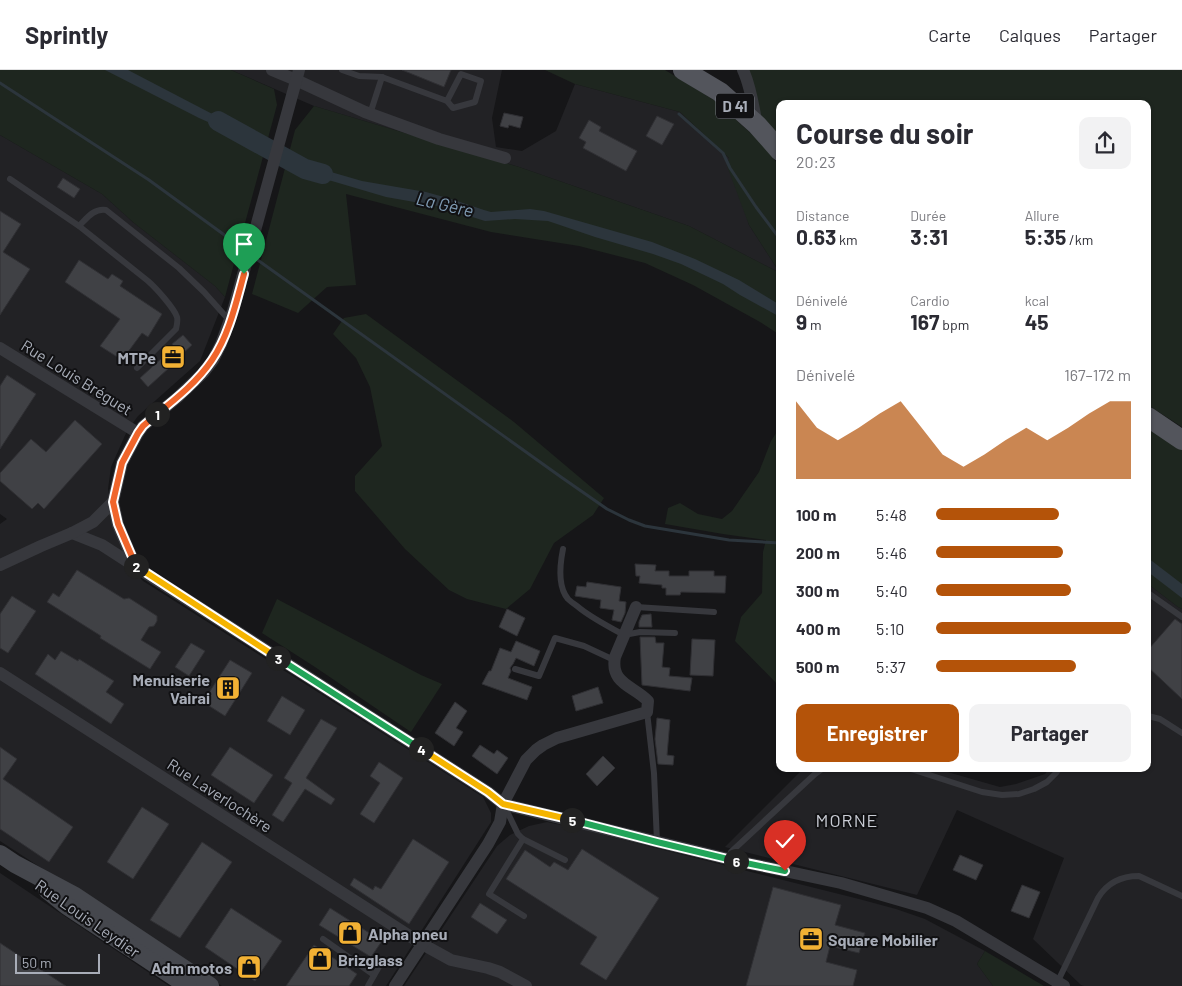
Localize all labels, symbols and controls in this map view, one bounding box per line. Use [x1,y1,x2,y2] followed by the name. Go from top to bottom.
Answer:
[25,20,108,49] text: Sprintly
[928,24,971,46] text: Carte
[999,24,1061,46] text: Calques
[1089,24,1157,46] text: Partager
[716,94,754,118] road number: D 41
[796,116,974,150] text: Course du soir
[1079,117,1131,169] button: share
[796,152,836,171] text: 20:23
[414,187,476,221] water label: La Gère
[796,207,849,224] text: Distance
[910,207,946,224] text: Durée
[1025,207,1060,224] text: Allure
[223,223,265,274] pin
[796,224,836,249] text: 0.63
[910,224,948,249] text: 3:31
[1025,224,1066,249] text: 5:35
[230,230,258,258] icon: arrive
[836,231,858,248] text: km
[1066,231,1093,248] text: /km
[796,292,848,309] text: Dénivelé
[910,292,950,309] text: Cardio
[1025,292,1049,309] text: kcal
[796,309,807,334] text: 9
[910,309,939,334] text: 167
[1025,309,1049,334] text: 45
[807,316,822,333] text: m
[939,316,969,333] text: bpm
[18,335,136,419] street label: Rue Louis Bréguet
[160,344,186,370] office icon: MTPe
[117,348,156,367] place label: MTPe
[796,365,855,384] text: Dénivelé
[1064,365,1131,384] text: 167–172 m
[144,402,170,426] pin: 1
[155,406,160,423] text: 1
[796,505,836,524] text: 100 m
[876,505,907,524] text: 5:48
[796,543,840,562] text: 200 m
[876,543,907,562] text: 5:46
[124,554,148,578] pin: 2
[133,558,140,575] text: 2
[796,581,839,600] text: 300 m
[876,581,908,600] text: 5:40
[796,619,840,638] text: 400 m
[876,619,904,638] text: 5:10
[266,646,290,670] pin: 3
[275,650,282,667] text: 3
[796,657,839,676] text: 500 m
[876,657,905,676] text: 5:37
[133,670,210,707] place label: Menuiserie Vairai
[215,675,241,701] building icon: Menuiserie Vairai
[796,704,959,762] button: Enregistrer
[969,704,1131,762] button: Partager
[408,736,434,762] pin: 4
[417,741,426,758] text: 4
[164,754,276,836] street label: Rue Laverlochère
[560,808,584,832] pin: 5
[816,809,878,831] district label: MORNE
[569,812,576,829] text: 5
[764,820,806,871] pin
[771,827,799,855] icon: check
[724,848,748,874] pin: 6
[733,853,740,870] text: 6
[32,875,144,961] street label: Rue Louis Leydier
[337,920,363,946] shop icon: Alpha pneu
[368,924,447,943] place label: Alpha pneu
[798,926,824,952] office icon: Square Mobilier
[828,930,938,949] place label: Square Mobilier
[307,946,333,972] shop icon: Brizglass
[338,950,403,969] place label: Brizglass
[15,951,100,974] scale bar
[22,954,51,971] text: 50 m
[236,954,262,980] shop icon: Adm motos
[151,958,232,977] place label: Adm motos

